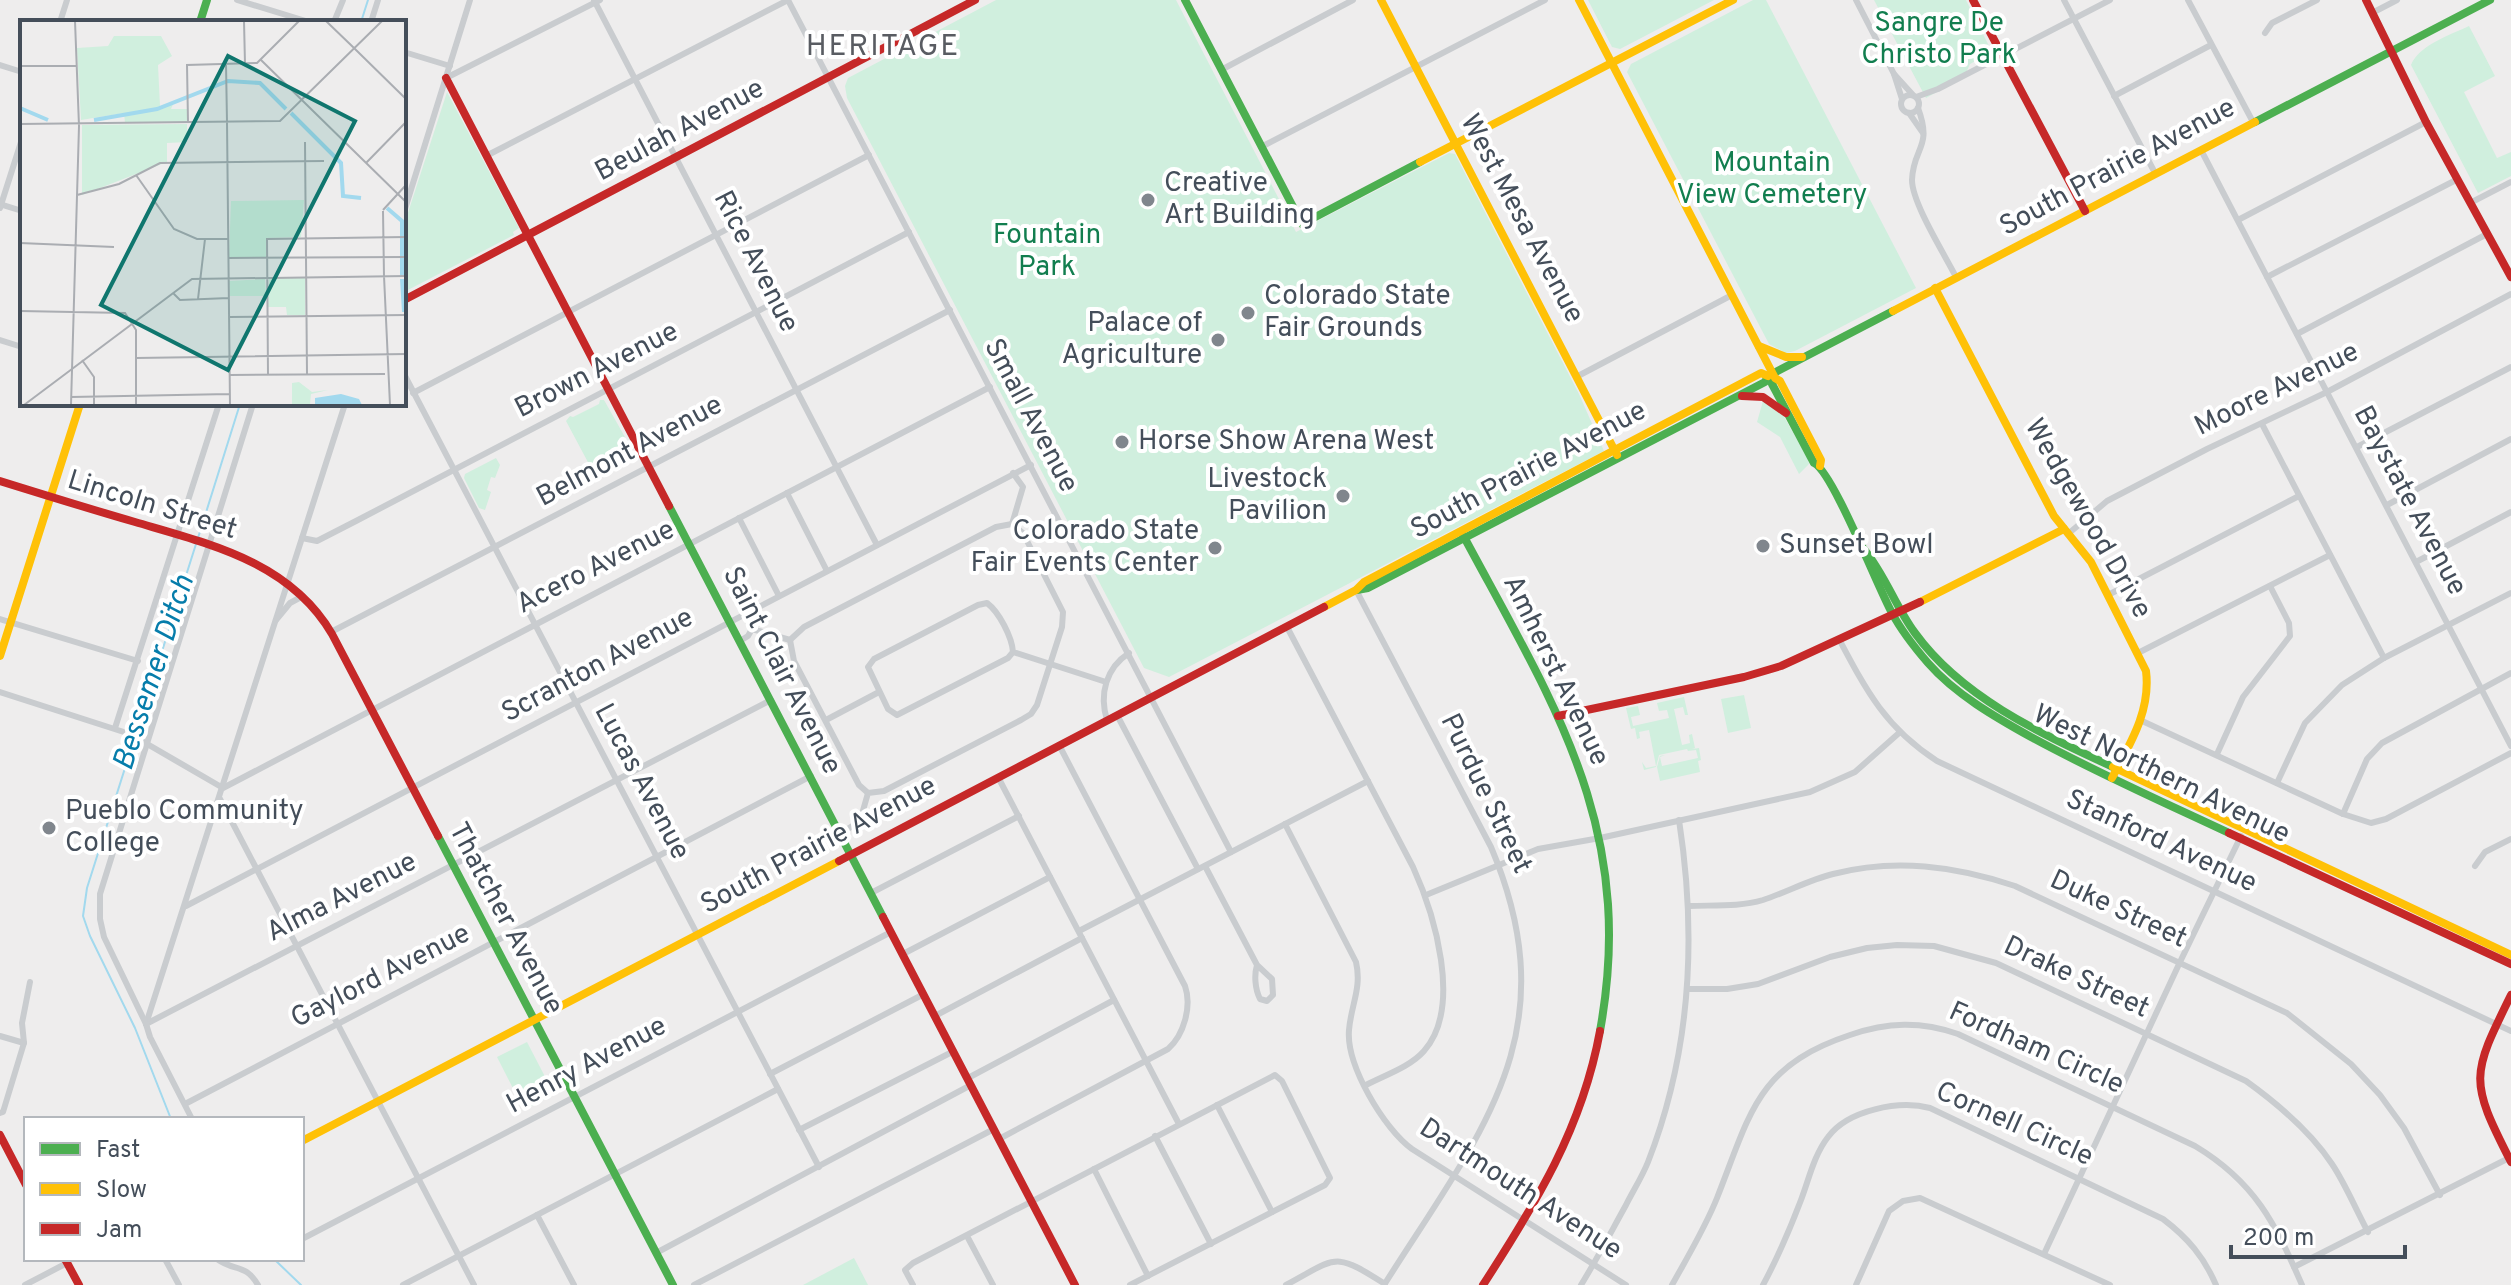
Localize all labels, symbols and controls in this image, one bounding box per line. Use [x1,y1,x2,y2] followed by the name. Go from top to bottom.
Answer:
[1861,6,2017,74] park label: Sangre De Christo Park
[20,20,406,406] inset map
[806,29,960,66] district label: HERITAGE
[589,71,771,191] street label: Beulah Avenue
[1994,91,2242,245] street label: South Prairie Avenue
[1451,108,1591,330] street label: West Mesa Avenue
[1677,146,1867,214] park label: Mountain View Cemetery
[1164,166,1315,234] place label: Creative Art Building
[704,185,806,339] street label: Rice Avenue
[1139,191,1157,209] marker: Creative Art Building
[993,218,1101,286] park label: Fountain Park
[1264,279,1451,347] place label: Colorado State Fair Grounds
[1239,304,1257,322] marker: Colorado State Fair Grounds
[1062,306,1202,374] place label: Palace of Agriculture
[509,314,685,428] street label: Brown Avenue
[1209,331,1227,349] marker: Palace of Agriculture
[974,333,1086,499] street label: Small Avenue
[2189,335,2365,445] street label: Moore Avenue
[531,388,729,516] street label: Belmont Avenue
[1405,394,1653,548] street label: South Prairie Avenue
[2344,400,2474,602] street label: Baystate Avenue
[2015,412,2159,626] street label: Wedgewood Drive
[1138,424,1434,460] place label: Horse Show Arena West
[1113,433,1131,451] marker: Horse Show Arena West
[1207,462,1327,530] place label: Livestock Pavilion
[63,463,241,549] street label: Lincoln Street
[1334,487,1352,505] marker: Livestock Pavilion
[511,513,681,623] street label: Acero Avenue
[970,514,1199,582] place label: Colorado State Fair Events Center
[1779,528,1934,564] place label: Sunset Bowl
[1754,537,1772,555] marker: Sunset Bowl
[1206,539,1224,557] marker: Colorado State Fair Events Center
[713,561,849,781] street label: Saint Clair Avenue
[1493,570,1617,772] street label: Amherst Avenue
[106,571,204,775] water label: Bessemer Ditch
[496,600,700,732] street label: Scranton Avenue
[2027,697,2295,853] street label: West Northern Avenue
[585,698,697,866] street label: Lucas Avenue
[1431,708,1539,880] street label: Purdue Street
[695,769,943,923] street label: South Prairie Avenue
[2060,782,2262,902] street label: Stanford Avenue
[65,794,303,862] place label: Pueblo Community College
[439,817,571,1021] street label: Thatcher Avenue
[40,819,58,837] marker: Pueblo Community College
[261,845,423,951] street label: Alma Avenue
[2043,862,2193,958] street label: Duke Street
[285,916,477,1038] street label: Gaylord Avenue
[1997,929,2155,1027] street label: Drake Street
[1943,994,2129,1104] street label: Fordham Circle
[501,1009,673,1123] street label: Henry Avenue
[1930,1074,2098,1176] street label: Cornell Circle
[1412,1111,1628,1269] street label: Dartmouth Avenue
[24,1117,304,1261] legend
[96,1136,140,1166] text: Fast
[96,1176,147,1206] text: Slow
[2231,1209,2405,1259] scale bar
[96,1216,142,1246] text: Jam
[2243,1224,2314,1254] text: 200 m

